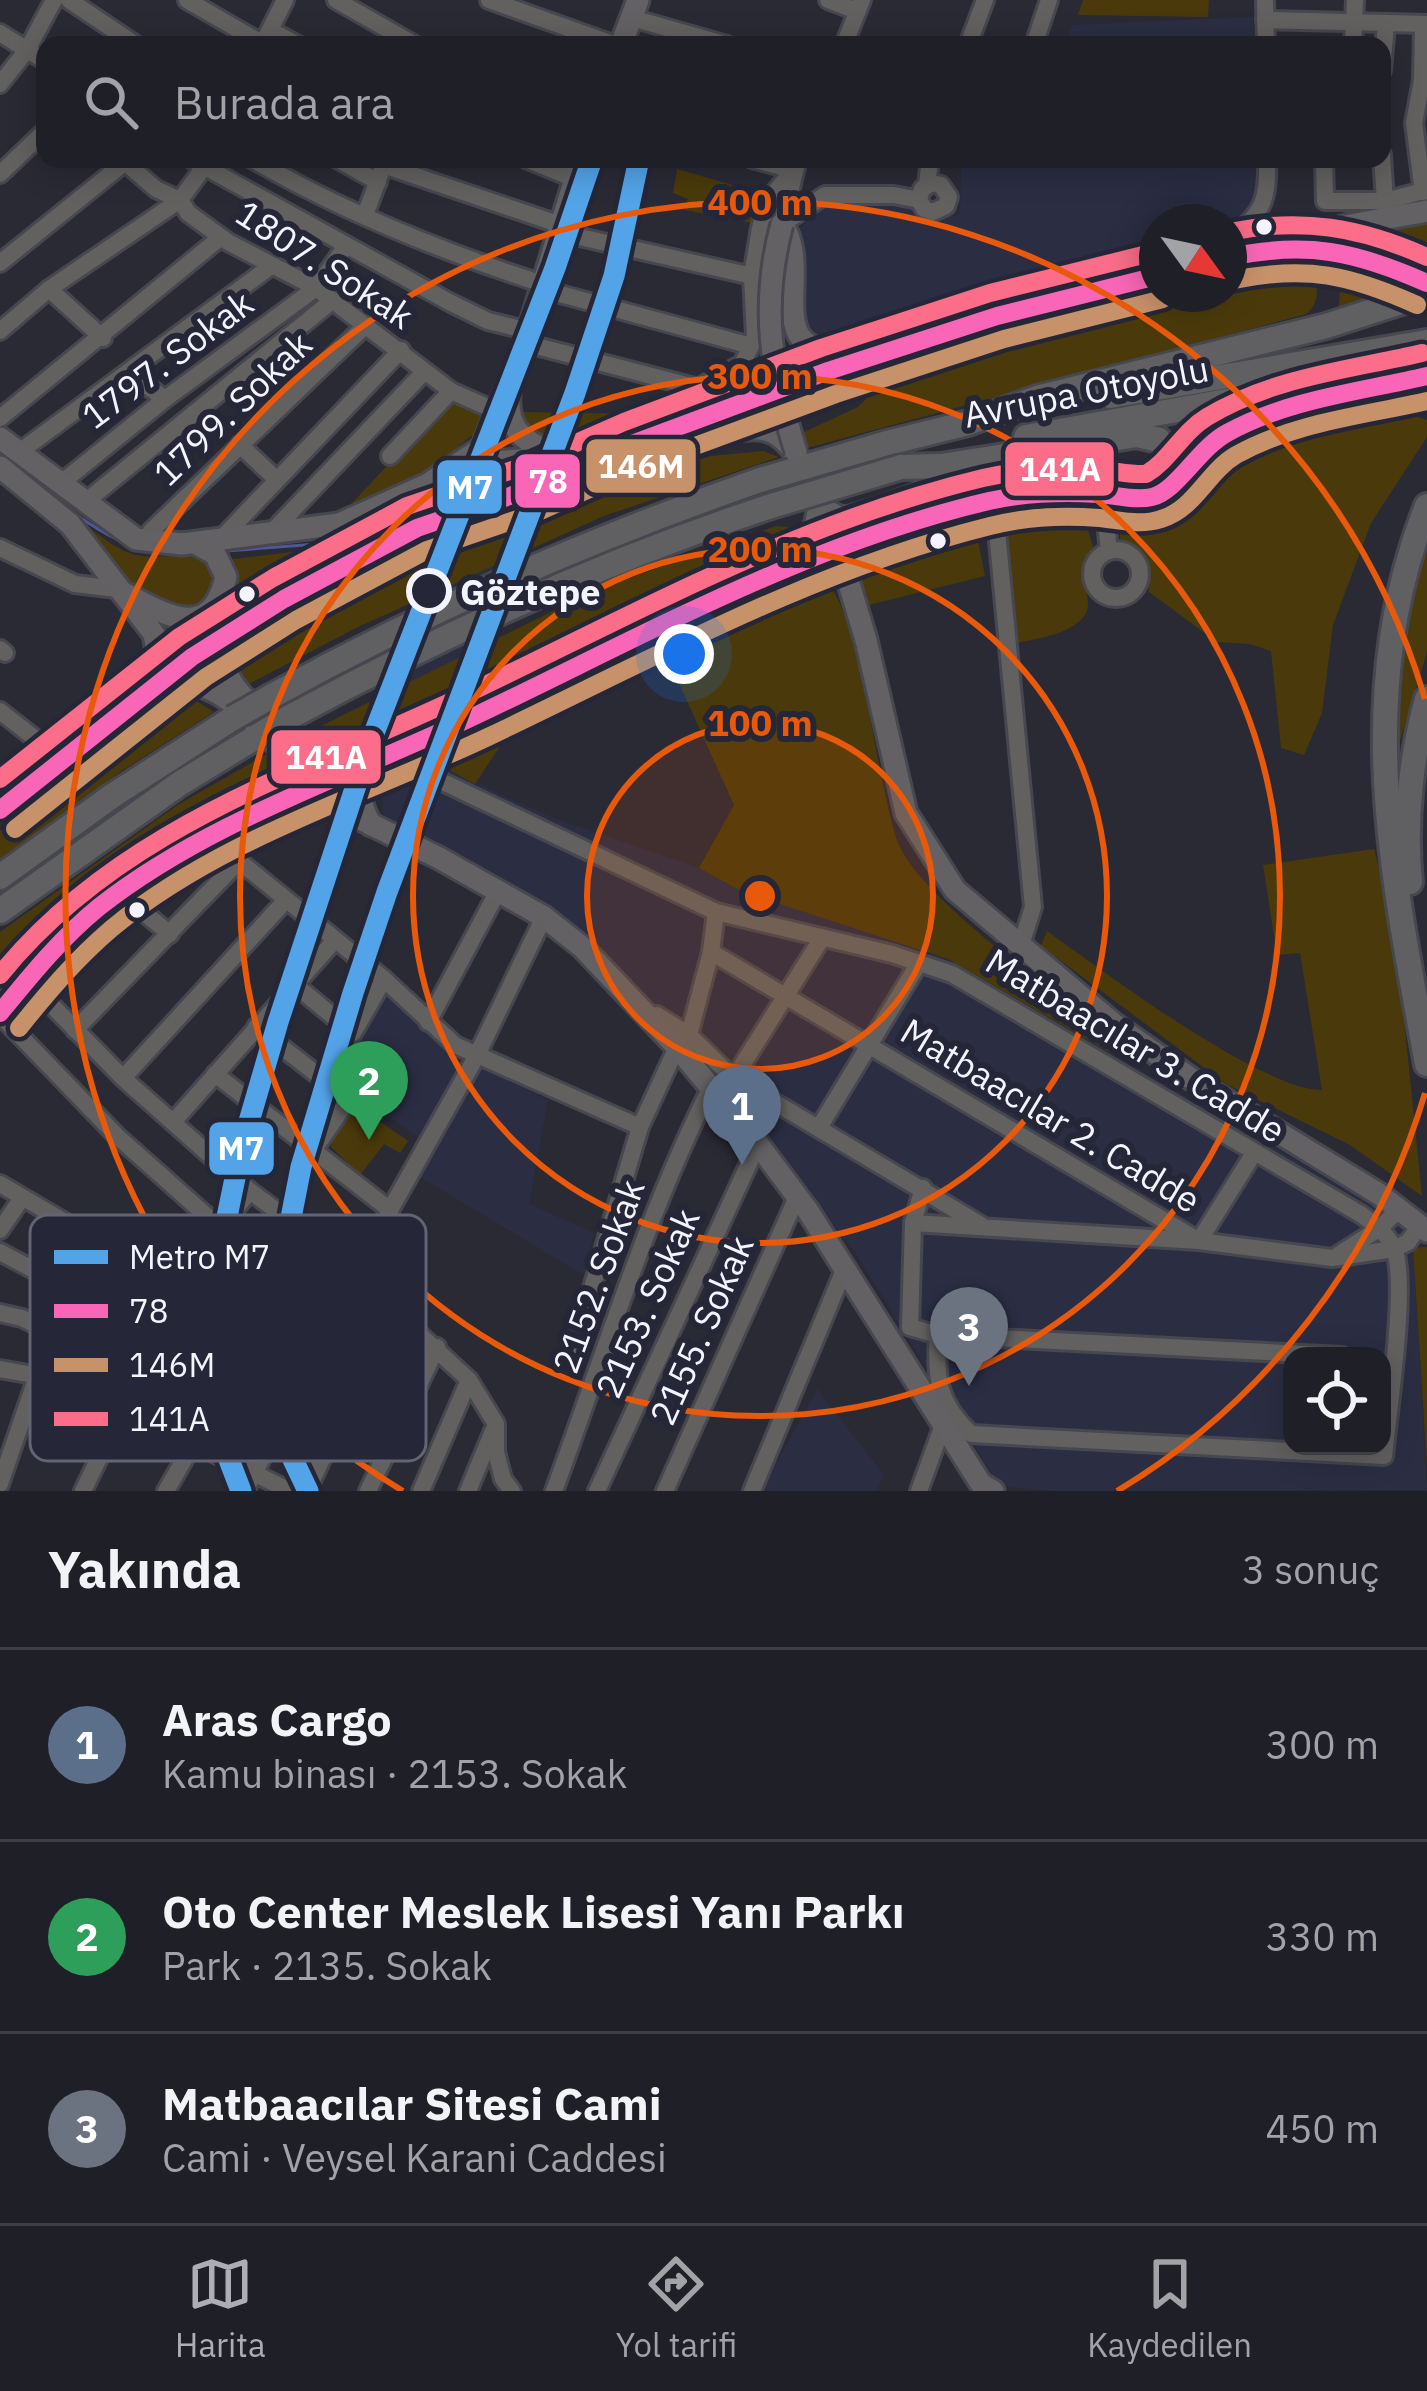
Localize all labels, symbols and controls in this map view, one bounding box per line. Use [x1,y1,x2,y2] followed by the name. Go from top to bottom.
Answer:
[36,36,1391,168] search box
[78,69,144,135] icon: search
[174,73,394,131] text: Burada ara
[707,178,813,225] text: 400 m
[227,189,423,339] street label: 1807. Sokak
[1139,204,1247,312] north arrow
[1253,216,1275,238] unlabelled marker
[72,279,262,439] street label: 1797. Sokak
[143,321,321,495] street label: 1799. Sokak
[960,344,1212,438] street label: Avrupa Otoyolu
[707,352,813,399] text: 300 m
[584,437,698,495] line badge: 146M
[1003,440,1116,498] line badge: 141A
[598,444,684,487] text: 146M
[1019,447,1101,490] text: 141A
[513,452,582,510] line badge: 78
[435,458,504,516] line badge: M7
[528,459,568,502] text: 78
[447,465,493,508] text: M7
[707,525,813,572] text: 200 m
[927,530,949,552] unlabelled marker
[460,568,601,615] place label: Göztepe
[408,570,450,612] marker: Göztepe
[236,583,258,605] unlabelled marker
[654,624,714,684] your location
[707,699,813,746] text: 100 m
[269,728,383,786] line badge: 141A
[285,735,367,778] text: 141A
[739,875,781,917] centre of rings
[126,899,148,921] unlabelled marker
[978,937,1294,1153] street label: Matbaacılar 3. Cadde
[893,1007,1209,1223] street label: Matbaacılar 2. Cadde
[330,1041,408,1140] pin: 2
[703,1066,781,1165] pin: 1
[207,1120,276,1177] line badge: M7
[218,1126,264,1169] text: M7
[541,1173,655,1379] street label: 2152. Sokak
[584,1201,710,1405] street label: 2153. Sokak
[30,1215,426,1461] legend
[638,1228,764,1432] street label: 2155. Sokak
[129,1235,270,1278] text: Metro M7
[930,1287,1008,1386] pin: 3
[129,1289,169,1332] text: 78
[129,1343,215,1386] text: 146M
[1283,1347,1391,1455] map controls
[1283,1347,1391,1455] button: locate
[129,1397,210,1440] text: 141A
[48,1536,241,1602] text: Yakında
[1242,1544,1379,1595] text: 3 sonuç
[162,1690,392,1748] text: Aras Cargo
[75,1719,99,1770] text: 1
[1266,1719,1379,1770] text: 300 m
[162,1748,627,1799] text: Kamu binası · 2153. Sokak
[162,1882,905,1940] text: Oto Center Meslek Lisesi Yanı Parkı
[75,1911,99,1962] text: 2
[1266,1911,1379,1962] text: 330 m
[162,1940,492,1991] text: Park · 2135. Sokak
[162,2074,662,2132] text: Matbaacılar Sitesi Cami
[75,2103,99,2154] text: 3
[1266,2103,1379,2154] text: 450 m
[162,2132,667,2183] text: Cami · Veysel Karani Caddesi
[175,2251,266,2366] tab: Harita
[616,2251,737,2366] tab: Yol tarifi
[1087,2251,1252,2366] tab: Kaydedilen

